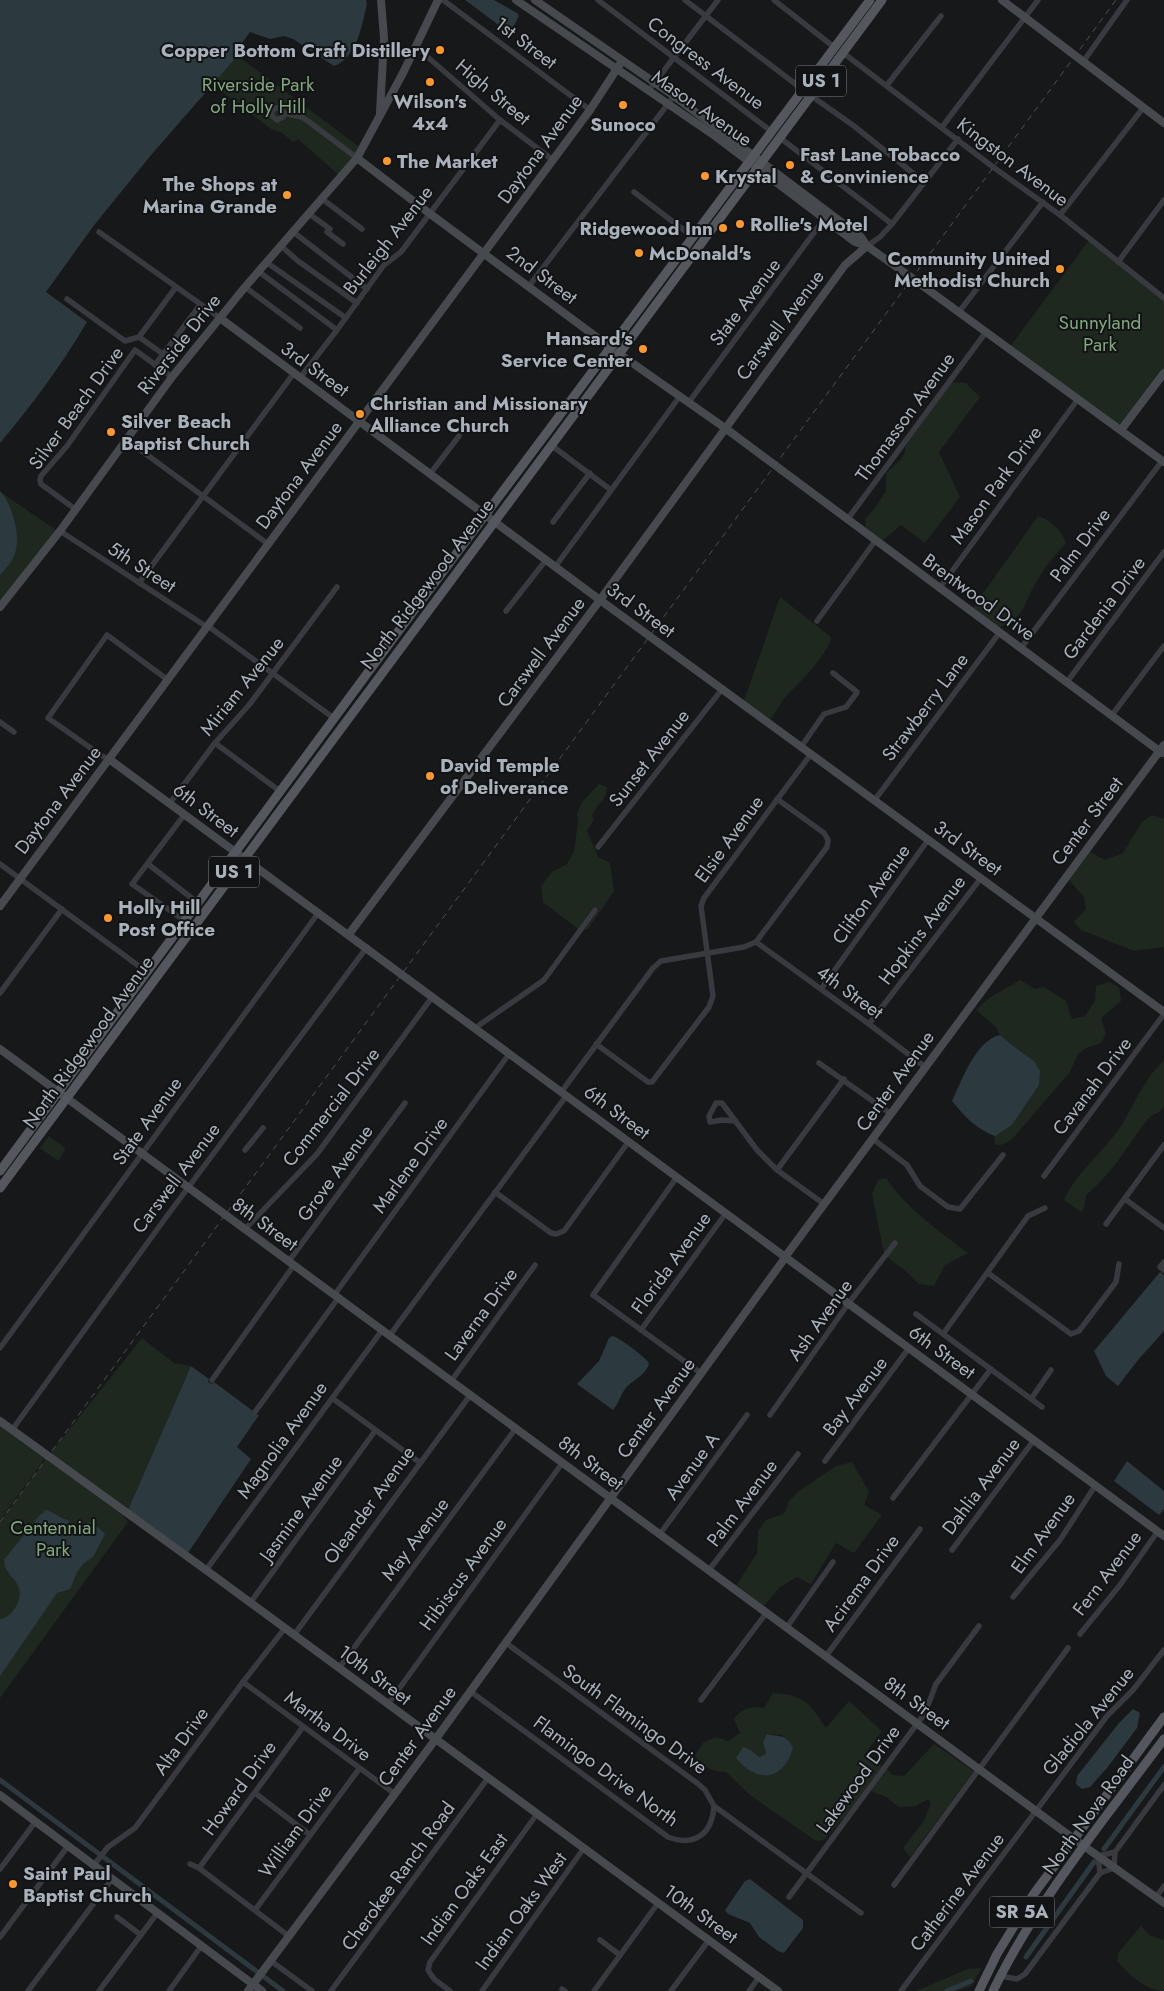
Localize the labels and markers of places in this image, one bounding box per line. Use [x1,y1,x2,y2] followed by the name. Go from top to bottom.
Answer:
[161,37,431,64] place label: Copper Bottom Craft Distillery
[434,44,446,56] marker: Copper Bottom Craft Distillery
[424,76,436,88] marker: Wilson's 4x4
[393,88,467,137] place label: Wilson's 4x4
[617,99,629,111] marker: Sunoco
[590,111,656,138] place label: Sunoco
[800,141,960,190] place label: Fast Lane Tobacco & Convinience
[397,148,498,175] place label: The Market
[381,155,393,167] marker: The Market
[784,159,796,171] marker: Fast Lane Tobacco & Convinience
[715,163,777,190] place label: Krystal
[699,170,711,182] marker: Krystal
[143,171,277,220] place label: The Shops at Marina Grande
[281,189,293,201] marker: The Shops at Marina Grande
[750,211,868,238] place label: Rollie's Motel
[580,215,713,242] place label: Ridgewood Inn
[734,218,746,230] marker: Rollie's Motel
[717,222,729,234] marker: Ridgewood Inn
[649,240,751,267] place label: McDonald's
[887,245,1050,294] place label: Community United Methodist Church
[633,247,645,259] marker: McDonald's
[1054,263,1066,275] marker: Community United Methodist Church
[501,325,633,374] place label: Hansard's Service Center
[637,343,649,355] marker: Hansard's Service Center
[369,390,589,439] place label: Christian and Missionary Alliance Church
[121,408,250,457] place label: Silver Beach Baptist Church
[354,408,366,420] marker: Christian and Missionary Alliance Church
[105,426,117,438] marker: Silver Beach Baptist Church
[440,752,569,801] place label: David Temple of Deliverance
[424,770,436,782] marker: David Temple of Deliverance
[118,894,215,943] place label: Holly Hill Post Office
[102,912,114,924] marker: Holly Hill Post Office
[23,1860,152,1909] place label: Saint Paul Baptist Church
[7,1878,19,1890] marker: Saint Paul Baptist Church

